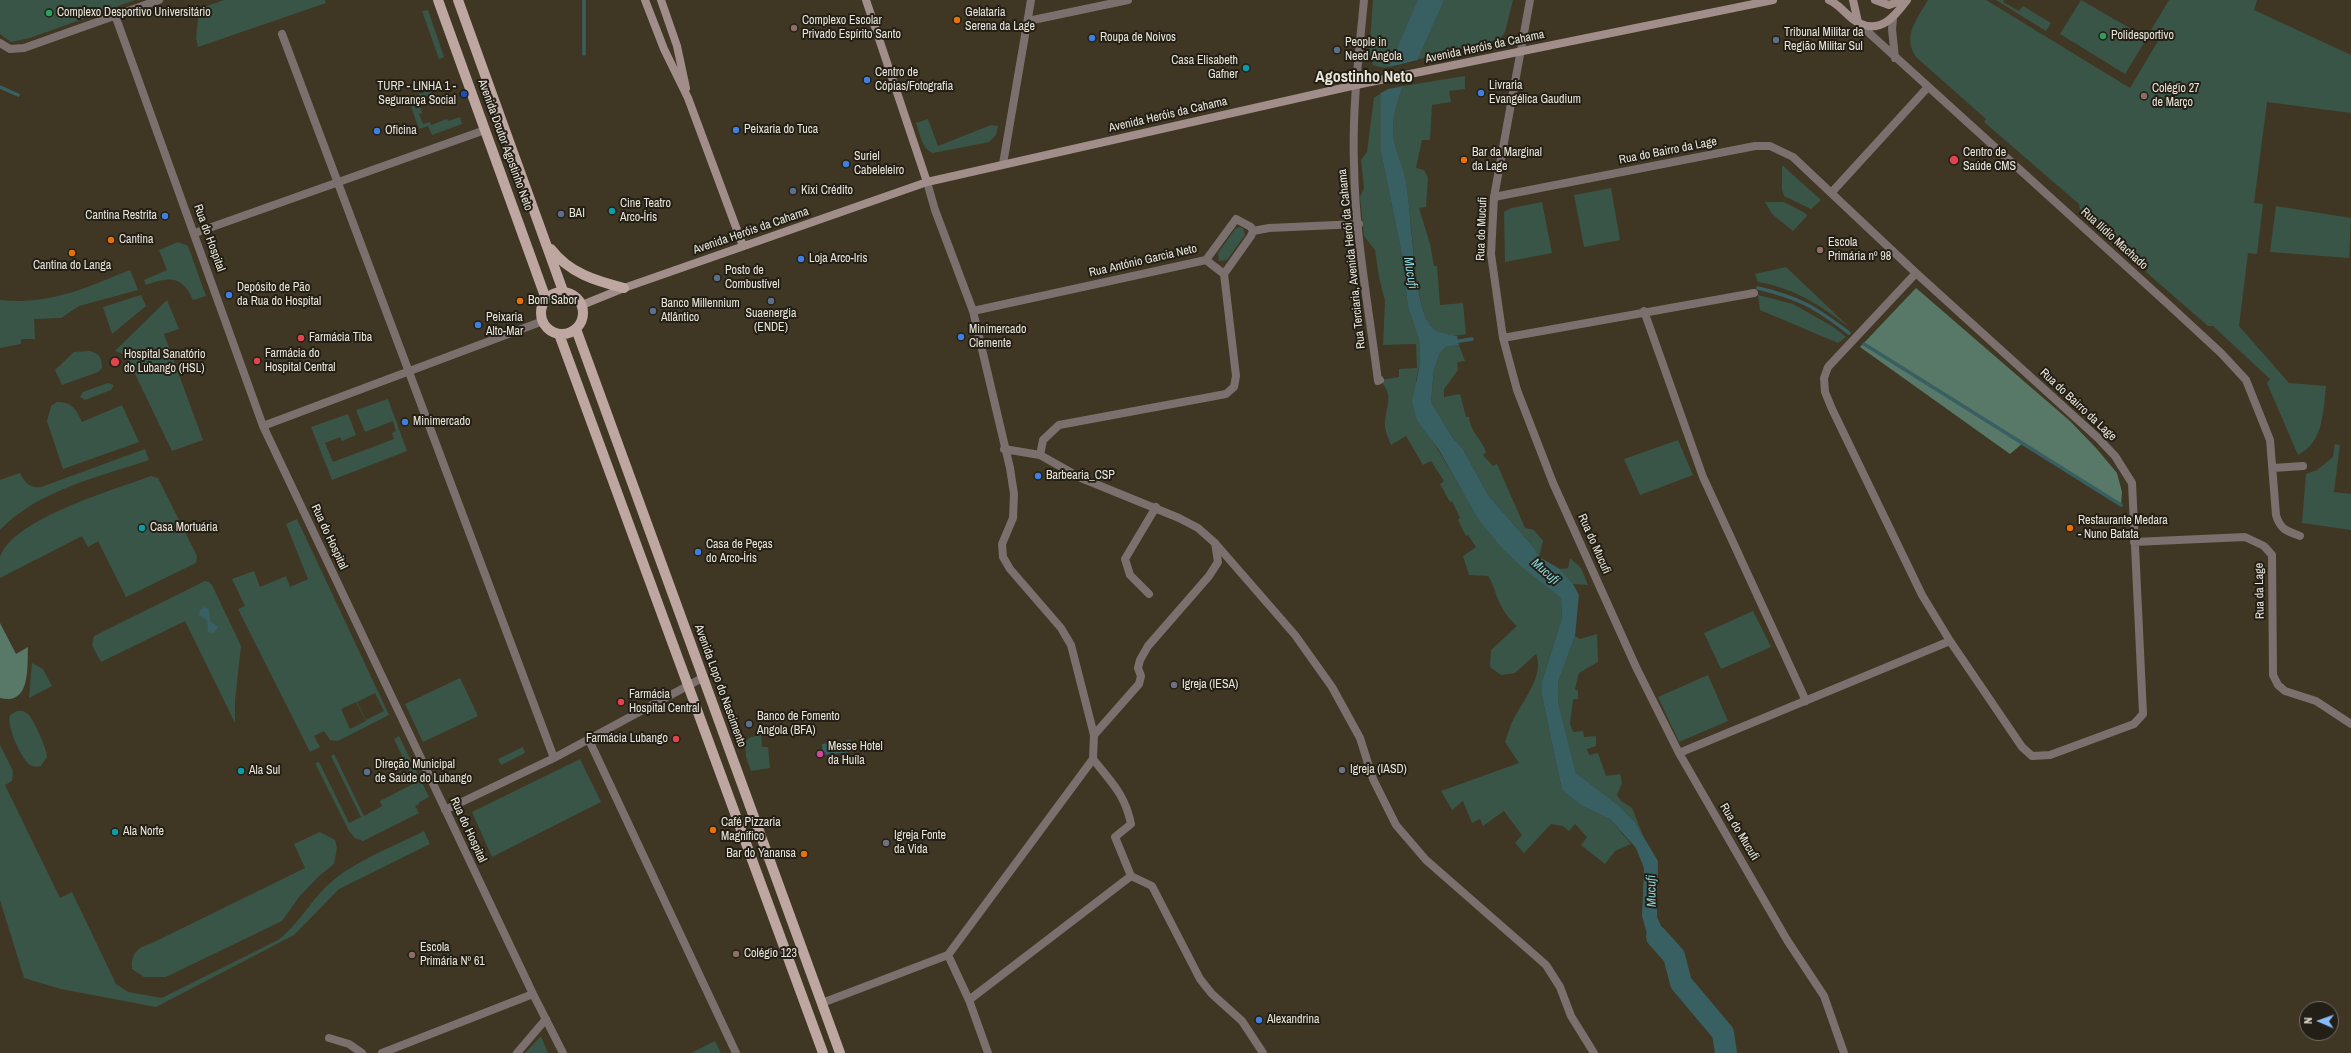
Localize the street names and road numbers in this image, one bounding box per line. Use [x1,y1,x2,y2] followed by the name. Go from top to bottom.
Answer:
[1424,27,1546,67] street label: Avenida Heróis da Cahama
[475,77,535,213] street label: Avenida Doutor Agostinho Neto
[1107,94,1229,136] street label: Avenida Heróis da Cahama
[1618,134,1718,168] street label: Rua do Bairro da Lage
[1335,168,1369,350] street label: Rua Terciaria, Avenida Herói da Cahama
[1474,197,1490,261] street label: Rua do Mucufi
[190,202,228,274] street label: Rua do Hospital
[691,204,811,258] street label: Avenida Heróis da Cahama
[2077,205,2151,273] street label: Rua Ilídio Machado
[1088,242,1198,280] street label: Rua António Garcia Neto
[2037,366,2119,444] street label: Rua do Bairro da Lage
[308,502,350,572] street label: Rua do Hospital
[1574,512,1614,576] street label: Rua do Mucufi
[2252,563,2268,619] street label: Rua da Lage
[691,623,749,749] street label: Avenida Lopo do Nascimento
[447,795,489,865] street label: Rua do Hospital
[1716,801,1762,863] street label: Rua do Mucufi

